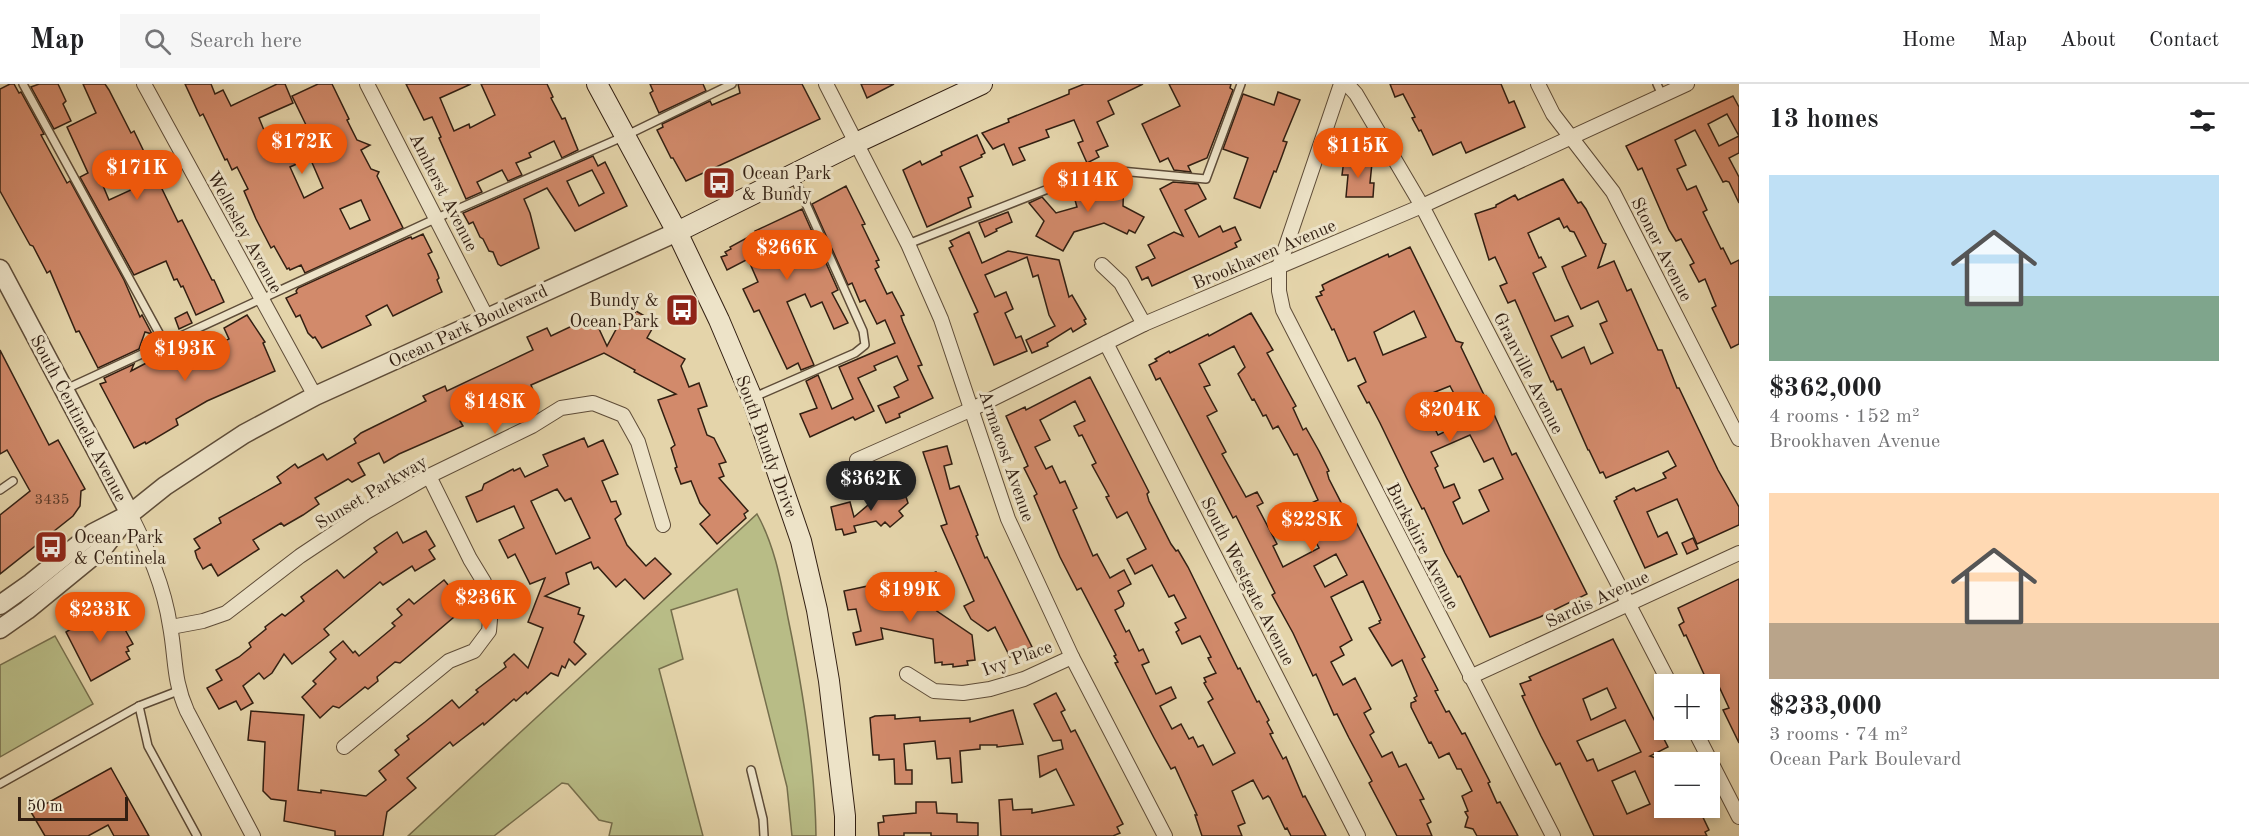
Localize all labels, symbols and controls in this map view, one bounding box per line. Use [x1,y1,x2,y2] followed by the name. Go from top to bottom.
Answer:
[120,14,540,68] search box
[141,25,174,58] icon: search
[30,27,84,55] text: Map
[189,30,302,52] text: Search here
[1902,30,1955,51] text: Home
[1988,30,2027,51] text: Map
[2060,30,2116,51] text: About
[2149,30,2219,51] text: Contact
[2186,104,2219,137] icon: filters
[1769,107,1878,133] text: 13 homes
[260,124,344,175] pin: $172K
[1316,128,1400,179] pin: $115K
[406,131,481,254] street label: Amherst Avenue
[271,133,333,153] text: $172K
[1327,137,1389,157] text: $115K
[95,150,179,201] pin: $171K
[106,159,168,179] text: $171K
[1046,162,1130,213] pin: $114K
[701,165,737,201] bus stop icon: Ocean Park & Bundy
[742,165,831,204] place label: Ocean Park & Bundy
[203,168,285,297] street label: Wellesley Avenue
[1057,171,1119,191] text: $114K
[1627,195,1695,304] street label: Stoner Avenue
[1940,214,2048,322] icon: home
[1190,217,1339,293] street label: Brookhaven Avenue
[745,230,829,281] pin: $266K
[756,239,818,259] text: $266K
[386,282,551,372] street label: Ocean Park Boulevard
[570,292,659,331] place label: Bundy & Ocean Park
[664,292,700,328] bus stop icon: Bundy & Ocean Park
[1490,310,1566,437] street label: Granville Avenue
[143,331,227,382] pin: $193K
[27,332,130,505] street label: South Centinela Avenue
[154,340,216,360] text: $193K
[732,373,800,520] street label: South Bundy Drive
[1769,376,1882,402] text: $362,000
[453,384,537,435] pin: $148K
[975,388,1037,524] street label: Armacost Avenue
[1408,392,1492,443] pin: $204K
[464,393,526,413] text: $148K
[1419,401,1481,421] text: $204K
[1769,407,1919,427] text: 4 rooms · 152 m²
[1769,432,1940,452] text: Brookhaven Avenue
[313,452,431,533] street label: Sunset Parkway
[829,461,913,512] pin: $362K
[840,470,902,490] text: $362K
[1383,480,1462,613] street label: Burkshire Avenue
[35,493,69,508] house number: 3435
[1197,494,1297,668] street label: South Westgate Avenue
[1270,502,1354,553] pin: $228K
[1281,511,1343,531] text: $228K
[33,529,69,565] bus stop icon: Ocean Park & Centinela
[74,529,166,568] place label: Ocean Park & Centinela
[1940,532,2048,640] icon: home
[1543,568,1652,632] street label: Sardis Avenue
[868,572,952,623] pin: $199K
[444,580,528,631] pin: $236K
[879,581,941,601] text: $199K
[455,589,517,609] text: $236K
[58,592,142,643] pin: $233K
[69,601,131,621] text: $233K
[980,638,1055,680] street label: Ivy Place
[1654,674,1720,818] map controls
[1654,674,1720,740] button: +
[1769,694,1882,720] text: $233,000
[1769,725,1908,745] text: 3 rooms · 74 m²
[1769,750,1961,770] text: Ocean Park Boulevard
[1654,752,1720,818] button: −
[18,794,128,822] scale bar
[27,799,63,815] text: 50 m

